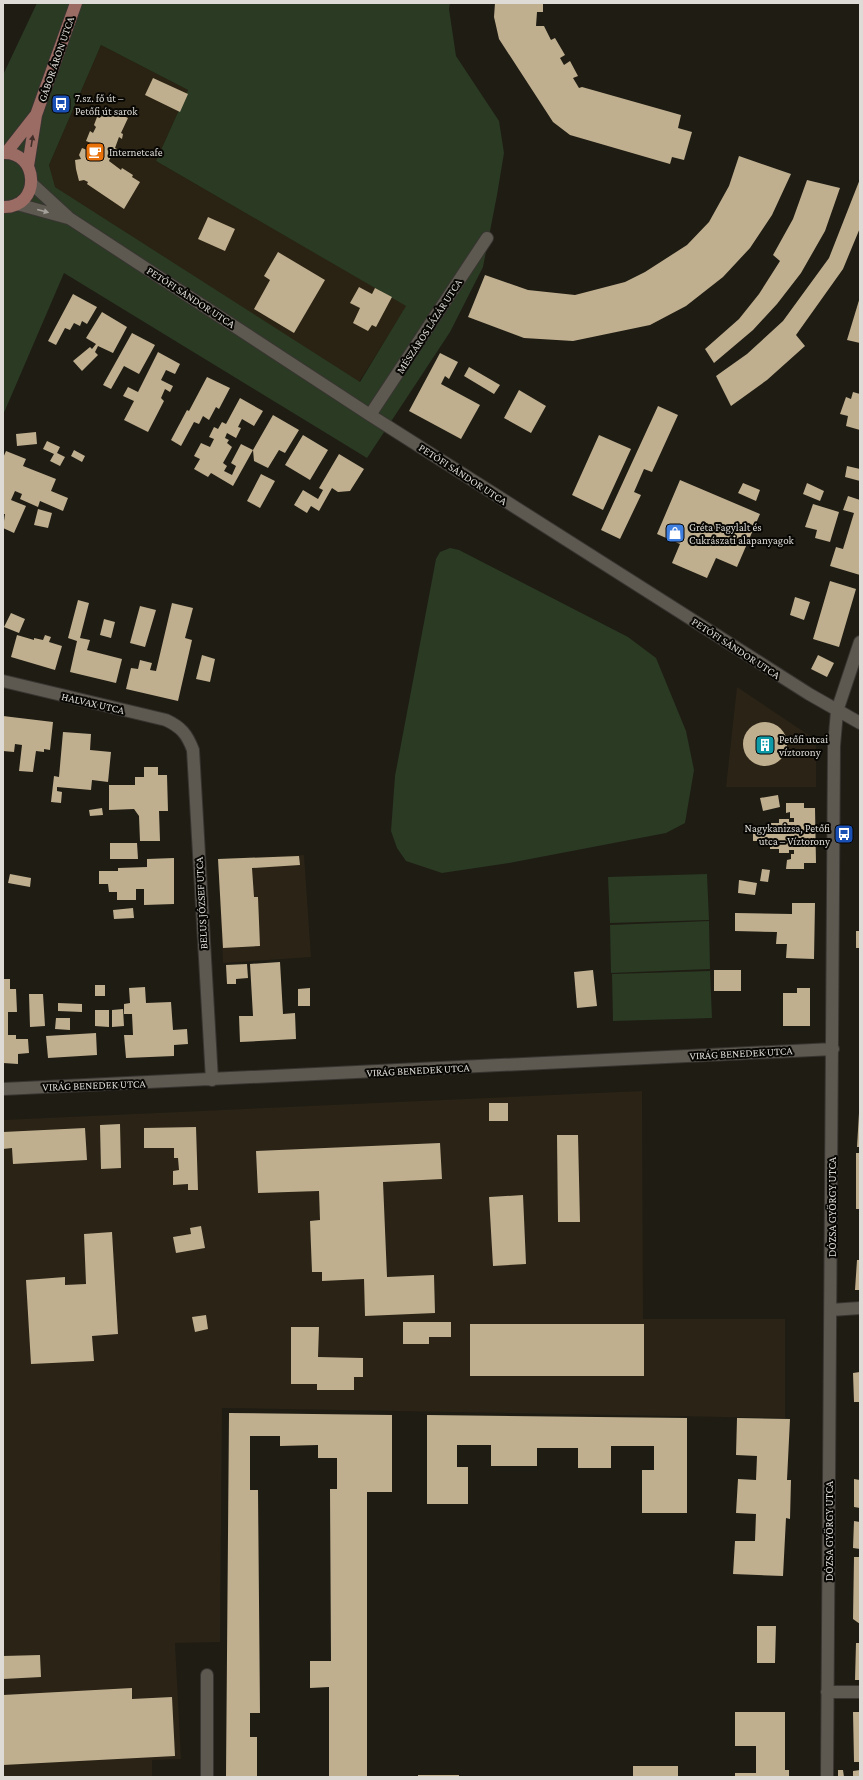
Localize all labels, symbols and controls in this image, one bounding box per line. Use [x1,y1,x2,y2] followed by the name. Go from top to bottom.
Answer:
[36,14,76,103] street label: GÁBOR ÁRON UTCA
[75,92,138,117] place label: 7.sz. fő út – Petőfi út sarok
[50,93,72,115] bus stop icon: 7.sz. fő út – Petőfi út sarok
[29,134,35,147] one-way arrow
[84,141,106,163] cafe icon: Internetcafe
[109,146,163,158] place label: Internetcafe
[37,209,49,215] one-way arrow
[145,264,238,330] street label: PETŐFI SÁNDOR UTCA
[394,276,464,375] street label: MÉSZÁROS LÁZÁR UTCA
[417,441,510,507] street label: PETŐFI SÁNDOR UTCA
[689,521,795,547] place label: Gréta Fagylalt és Cukrászati alapanyagok
[664,522,686,544] shop icon: Gréta Fagylalt és Cukrászati alapanyagok
[690,615,783,681] street label: PETŐFI SÁNDOR UTCA
[60,690,126,716] street label: HALVAX UTCA
[778,733,828,759] place label: Petőfi utcai víztorony
[754,734,776,756] building icon: Petőfi utcai víztorony
[745,822,831,848] place label: Nagykanizsa, Petőfi utca – Víztorony
[833,823,855,845] bus stop icon: Nagykanizsa, Petőfi utca – Víztorony
[193,856,210,949] street label: BELUS JÓZSEF UTCA
[689,1044,794,1062] street label: VIRÁG BENEDEK UTCA
[366,1061,471,1079] street label: VIRÁG BENEDEK UTCA
[42,1077,146,1093] street label: VIRÁG BENEDEK UTCA
[826,1156,838,1257] street label: DÓZSA GYÖRGY UTCA
[823,1480,835,1581] street label: DÓZSA GYÖRGY UTCA

